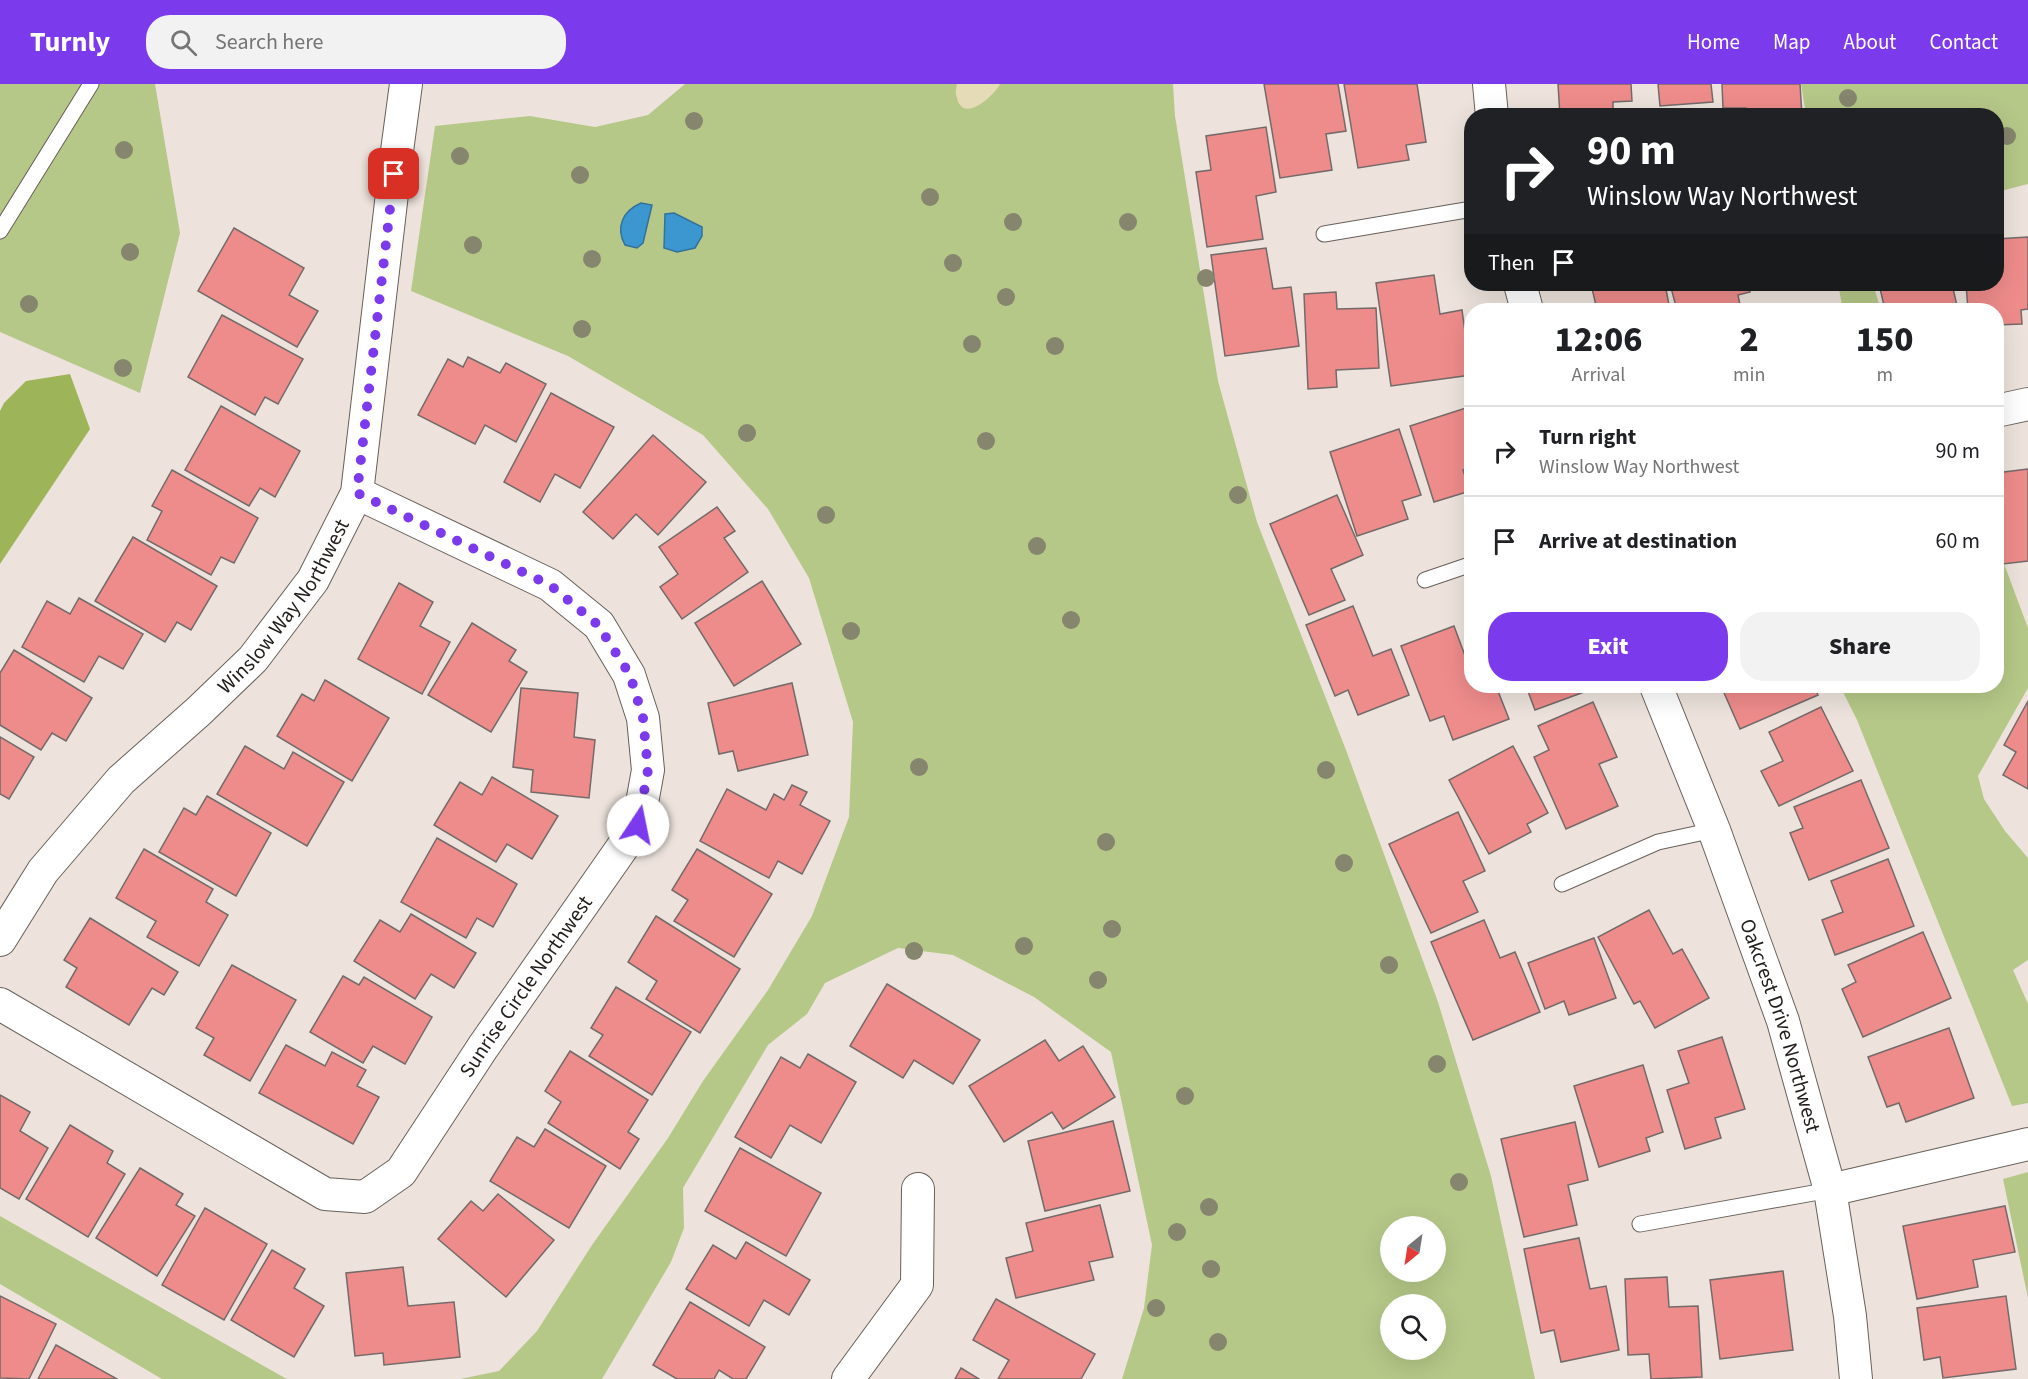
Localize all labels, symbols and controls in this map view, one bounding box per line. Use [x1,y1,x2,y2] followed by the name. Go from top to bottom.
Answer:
[146,15,566,69] search box
[30,22,110,62] text: Turnly
[167,26,200,59] icon: search
[215,26,324,58] text: Search here
[1687,27,1740,57] text: Home
[1773,27,1811,57] text: Map
[1844,27,1896,57] text: About
[1929,27,1998,57] text: Contact
[1587,121,1676,181] text: 90 m
[1488,132,1566,210] icon: right
[368,148,419,199] pin
[377,157,410,190] icon: arrive
[1587,177,1857,216] text: Winslow Way Northwest
[1547,246,1580,279] icon: arrive
[1488,247,1535,279] text: Then
[1554,314,1643,365] text: 12:06
[1740,314,1759,365] text: 2
[1856,314,1914,365] text: 150
[1572,361,1625,389] text: Arrival
[1733,361,1765,389] text: min
[1876,361,1893,389] text: m
[1539,421,1636,453] text: Turn right
[1488,435,1521,468] icon: right
[1935,435,1980,467] text: 90 m
[1539,453,1739,481] text: Winslow Way Northwest
[211,514,357,701] street label: Winslow Way Northwest
[1488,525,1521,558] icon: arrive
[1539,525,1737,557] text: Arrive at destination
[1935,525,1980,557] text: 60 m
[1488,612,1728,681] button: Exit
[1740,612,1980,681] button: Share
[606,793,670,857] position arrow
[452,889,599,1083] street label: Sunrise Circle Northwest
[1732,915,1828,1136] street label: Oakcrest Drive Northwest
[1380,1216,1446,1282] north arrow
[1380,1216,1446,1360] map controls
[1380,1294,1446,1360] button: search

